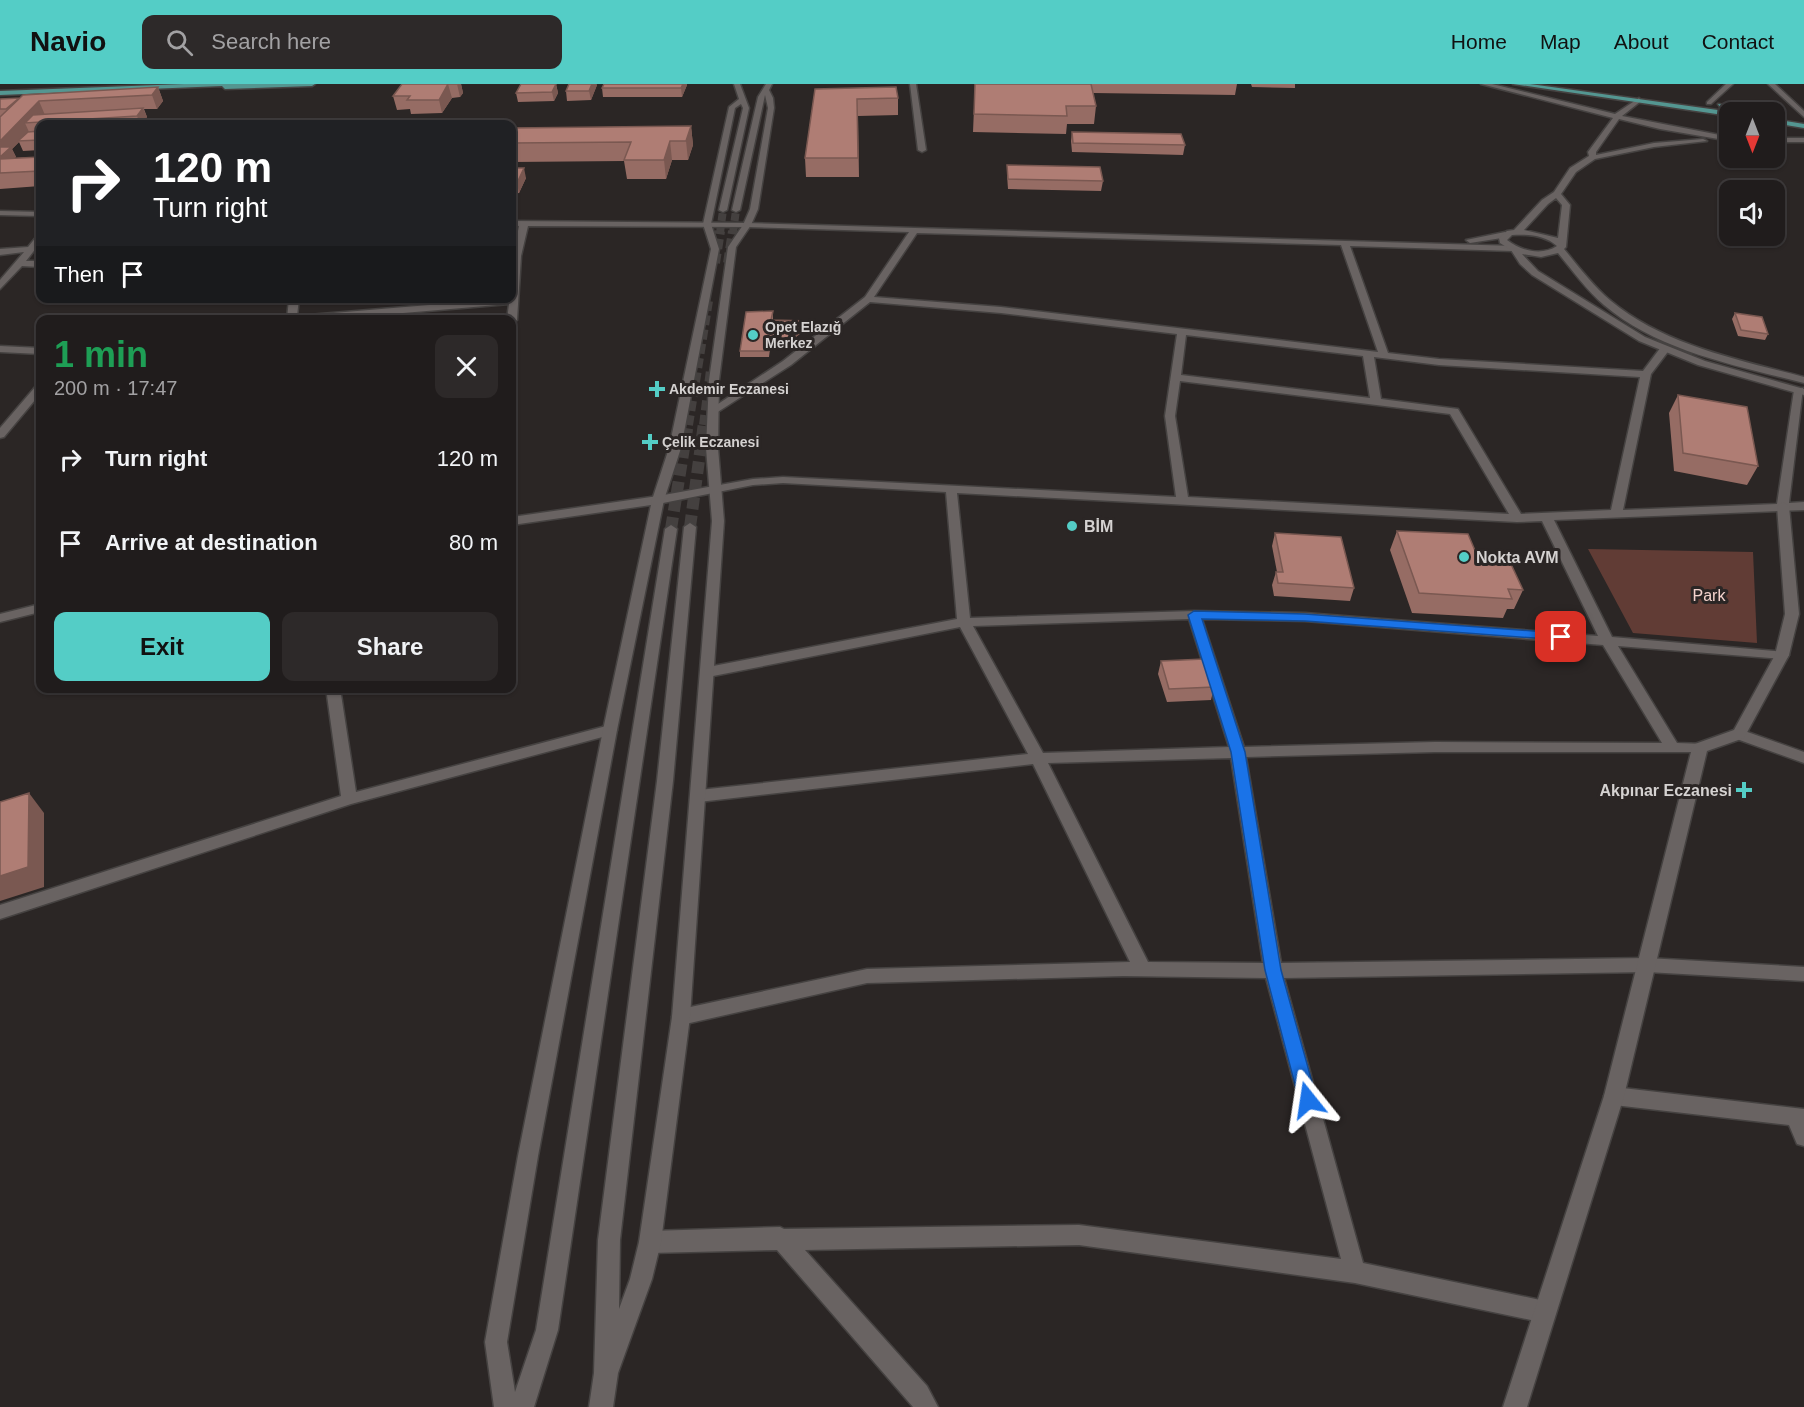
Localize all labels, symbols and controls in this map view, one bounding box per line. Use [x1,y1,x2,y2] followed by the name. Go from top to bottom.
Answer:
[142,15,562,69] search box
[30,26,106,57] text: Navio
[163,26,196,59] icon: search
[211,29,331,54] text: Search here
[1451,30,1507,53] text: Home
[1540,30,1581,53] text: Map
[1614,30,1669,53] text: About
[1702,30,1774,53] text: Contact
[1719,102,1785,168] north arrow
[1719,102,1785,246] map controls
[54,144,132,222] icon: right
[153,144,272,191] text: 120 m
[1719,180,1785,246] button: sound
[153,193,268,223] text: Turn right
[116,258,149,291] icon: arrive
[54,262,104,287] text: Then
[765,319,841,351] place label: Opet Elazığ Merkez
[746,328,760,342] marker: Opet Elazığ Merkez
[54,334,148,375] text: 1 min
[435,335,498,398] button: close
[54,377,177,399] text: 200 m · 17:47
[669,381,789,397] place label: Akdemir Eczanesi
[650,382,664,396] marker: Akdemir Eczanesi
[662,434,759,450] place label: Çelik Eczanesi
[643,435,657,449] marker: Çelik Eczanesi
[54,443,87,476] icon: right
[105,446,207,471] text: Turn right
[437,446,498,471] text: 120 m
[1084,518,1113,535] place label: BİM
[1065,519,1079,533] marker: BİM
[54,527,87,560] icon: arrive
[105,530,318,555] text: Arrive at destination
[449,530,498,555] text: 80 m
[1476,549,1559,566] place label: Nokta AVM
[1457,550,1471,564] marker: Nokta AVM
[1693,587,1726,604] park label: Park
[1535,611,1586,662] pin
[54,612,270,681] button: Exit
[282,612,498,681] button: Share
[1544,620,1577,653] icon: arrive
[1600,782,1732,799] place label: Akpınar Eczanesi
[1737,783,1751,797] marker: Akpınar Eczanesi
[1276,1068,1340,1132] position arrow

